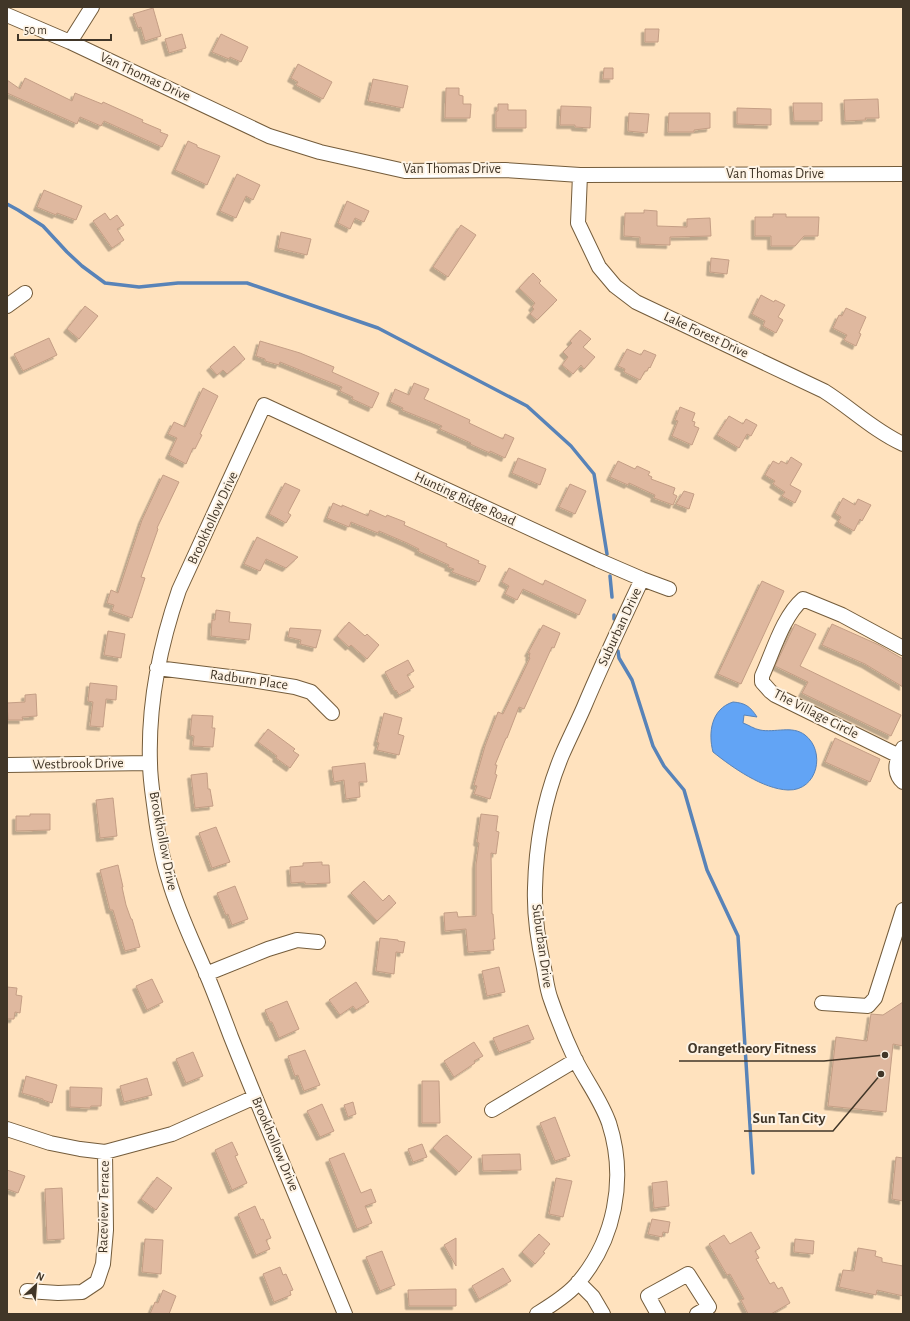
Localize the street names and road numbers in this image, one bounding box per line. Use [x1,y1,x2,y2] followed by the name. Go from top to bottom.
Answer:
[98,50,192,104] street label: Van Thomas Drive
[403,162,501,176] street label: Van Thomas Drive
[726,167,824,181] street label: Van Thomas Drive
[662,309,750,361] street label: Lake Forest Drive
[185,469,241,567] street label: Brookhollow Drive
[412,469,518,529] street label: Hunting Ridge Road
[596,586,644,668] street label: Suburban Drive
[209,668,289,692] street label: Radburn Place
[771,687,861,741] street label: The Village Circle
[32,756,124,772] street label: Westbrook Drive
[147,790,179,892] street label: Brookhollow Drive
[529,903,555,989] street label: Suburban Drive
[249,1095,301,1193] street label: Brookhollow Drive
[96,1160,112,1254] street label: Raceview Terrace

